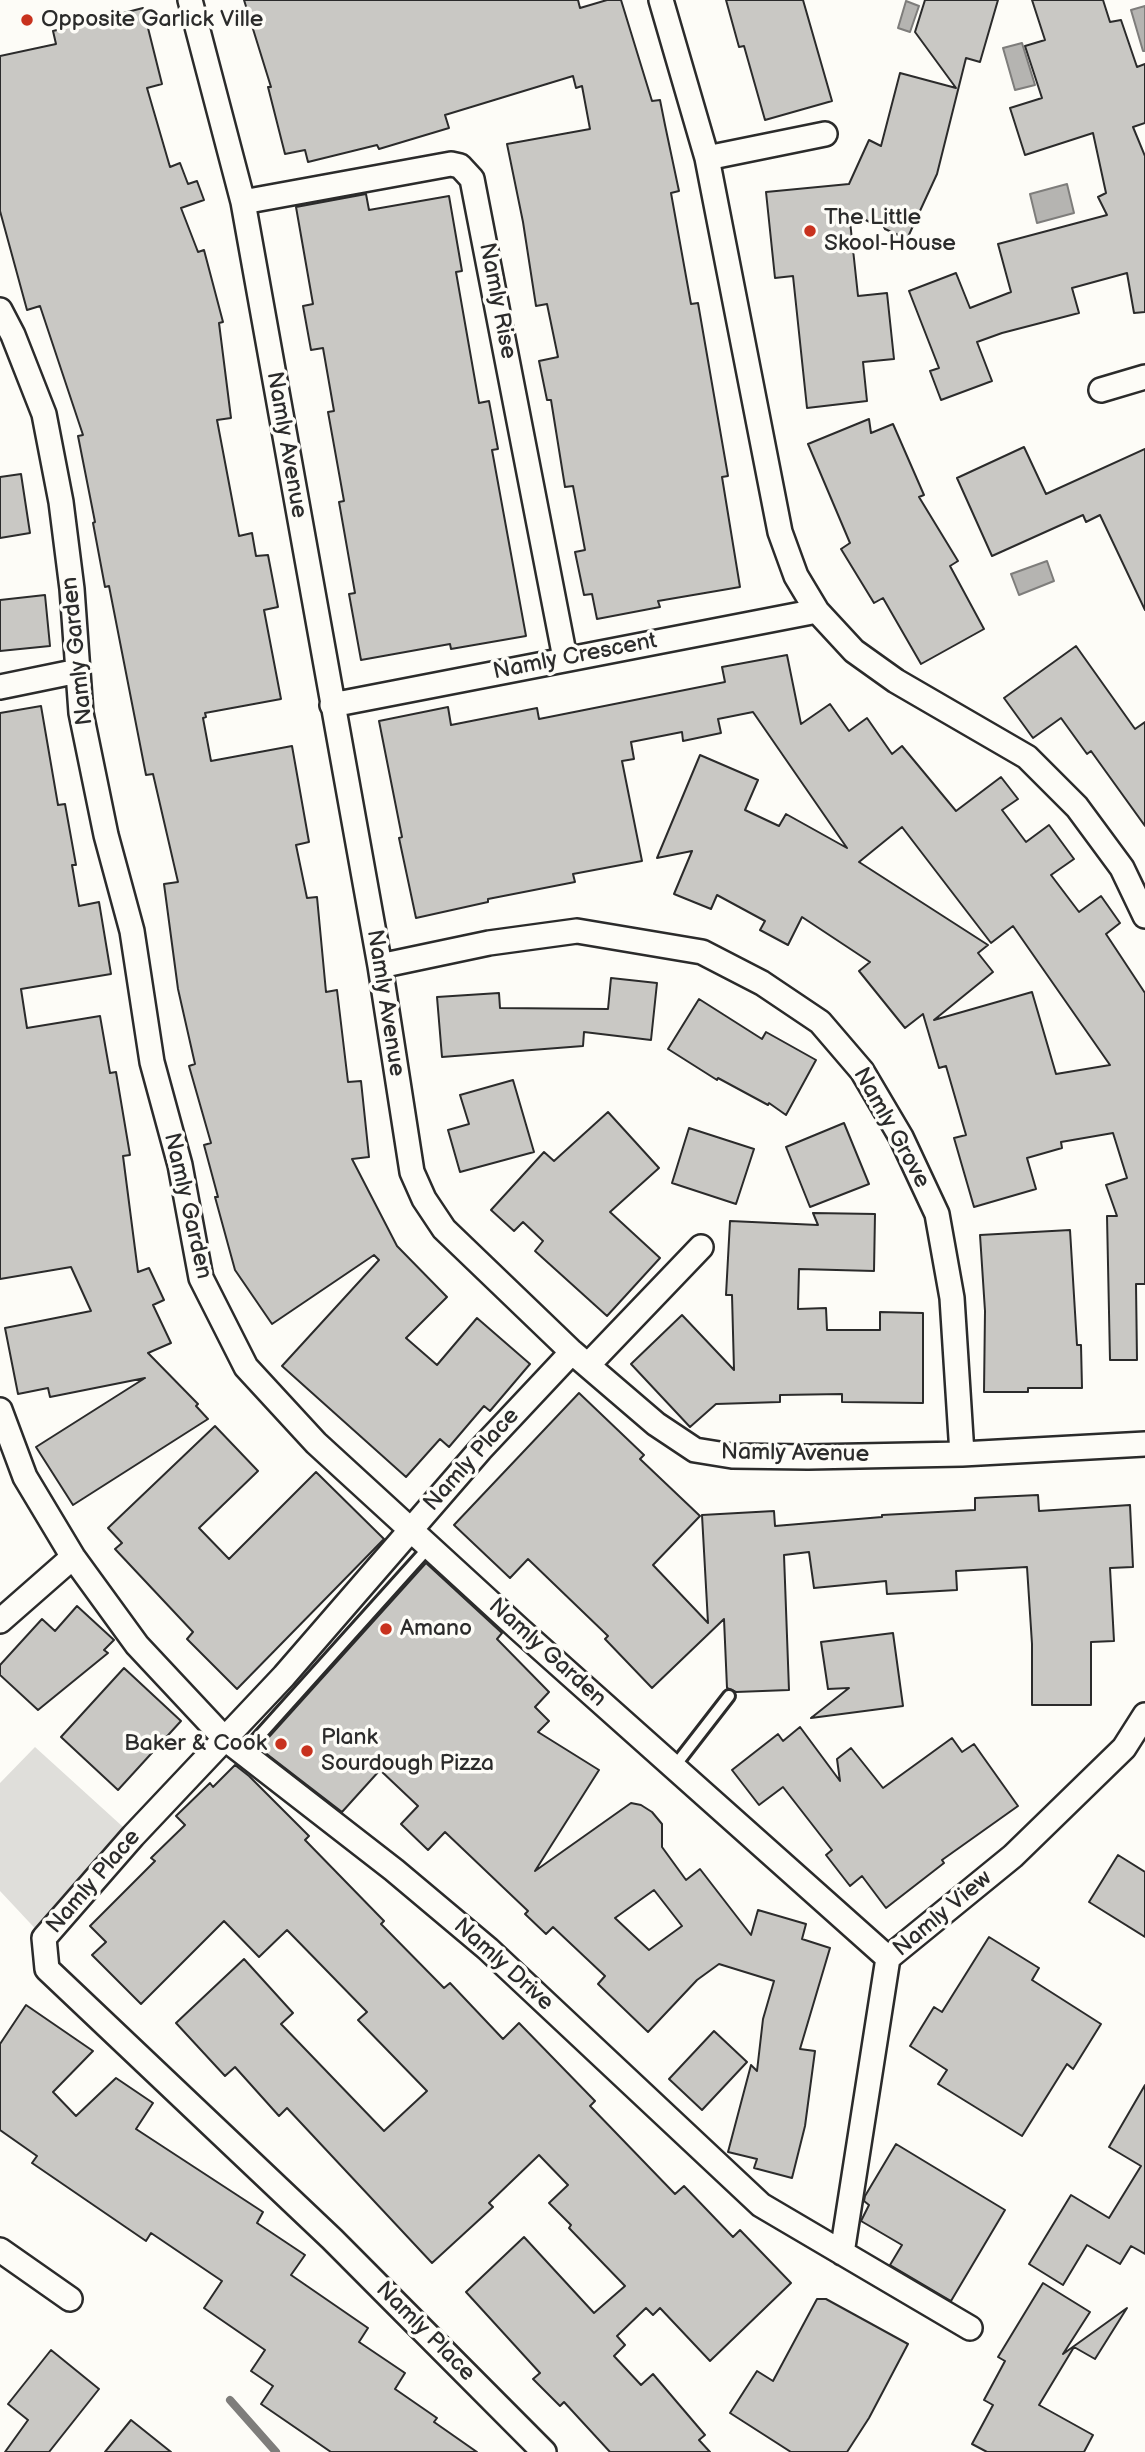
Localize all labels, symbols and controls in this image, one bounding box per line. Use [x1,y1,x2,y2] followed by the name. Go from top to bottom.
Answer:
[41,6,263,34] place label: Opposite Garlick Ville
[19,12,35,28] marker: Opposite Garlick Ville
[824,204,956,258] place label: The Little Skool-House
[802,223,818,239] marker: The Little Skool-House
[472,241,522,361] street label: Namly Rise
[260,370,312,520] street label: Namly Avenue
[56,575,100,727] street label: Namly Garden
[491,628,659,686] street label: Namly Crescent
[360,928,410,1078] street label: Namly Avenue
[847,1063,935,1193] street label: Namly Grove
[157,1130,217,1282] street label: Namly Garden
[418,1403,526,1517] street label: Namly Place
[721,1439,869,1469] street label: Namly Avenue
[482,1593,612,1713] street label: Namly Garden
[400,1615,472,1643] place label: Amano
[378,1621,394,1637] marker: Amano
[321,1724,494,1778] place label: Plank Sourdough Pizza
[124,1730,267,1758] place label: Baker & Cook
[273,1736,289,1752] marker: Baker & Cook
[299,1743,315,1759] marker: Plank Sourdough Pizza
[41,1824,147,1940] street label: Namly Place
[888,1865,998,1963] street label: Namly View
[447,1913,559,2017] street label: Namly Drive
[369,2276,481,2388] street label: Namly Place

